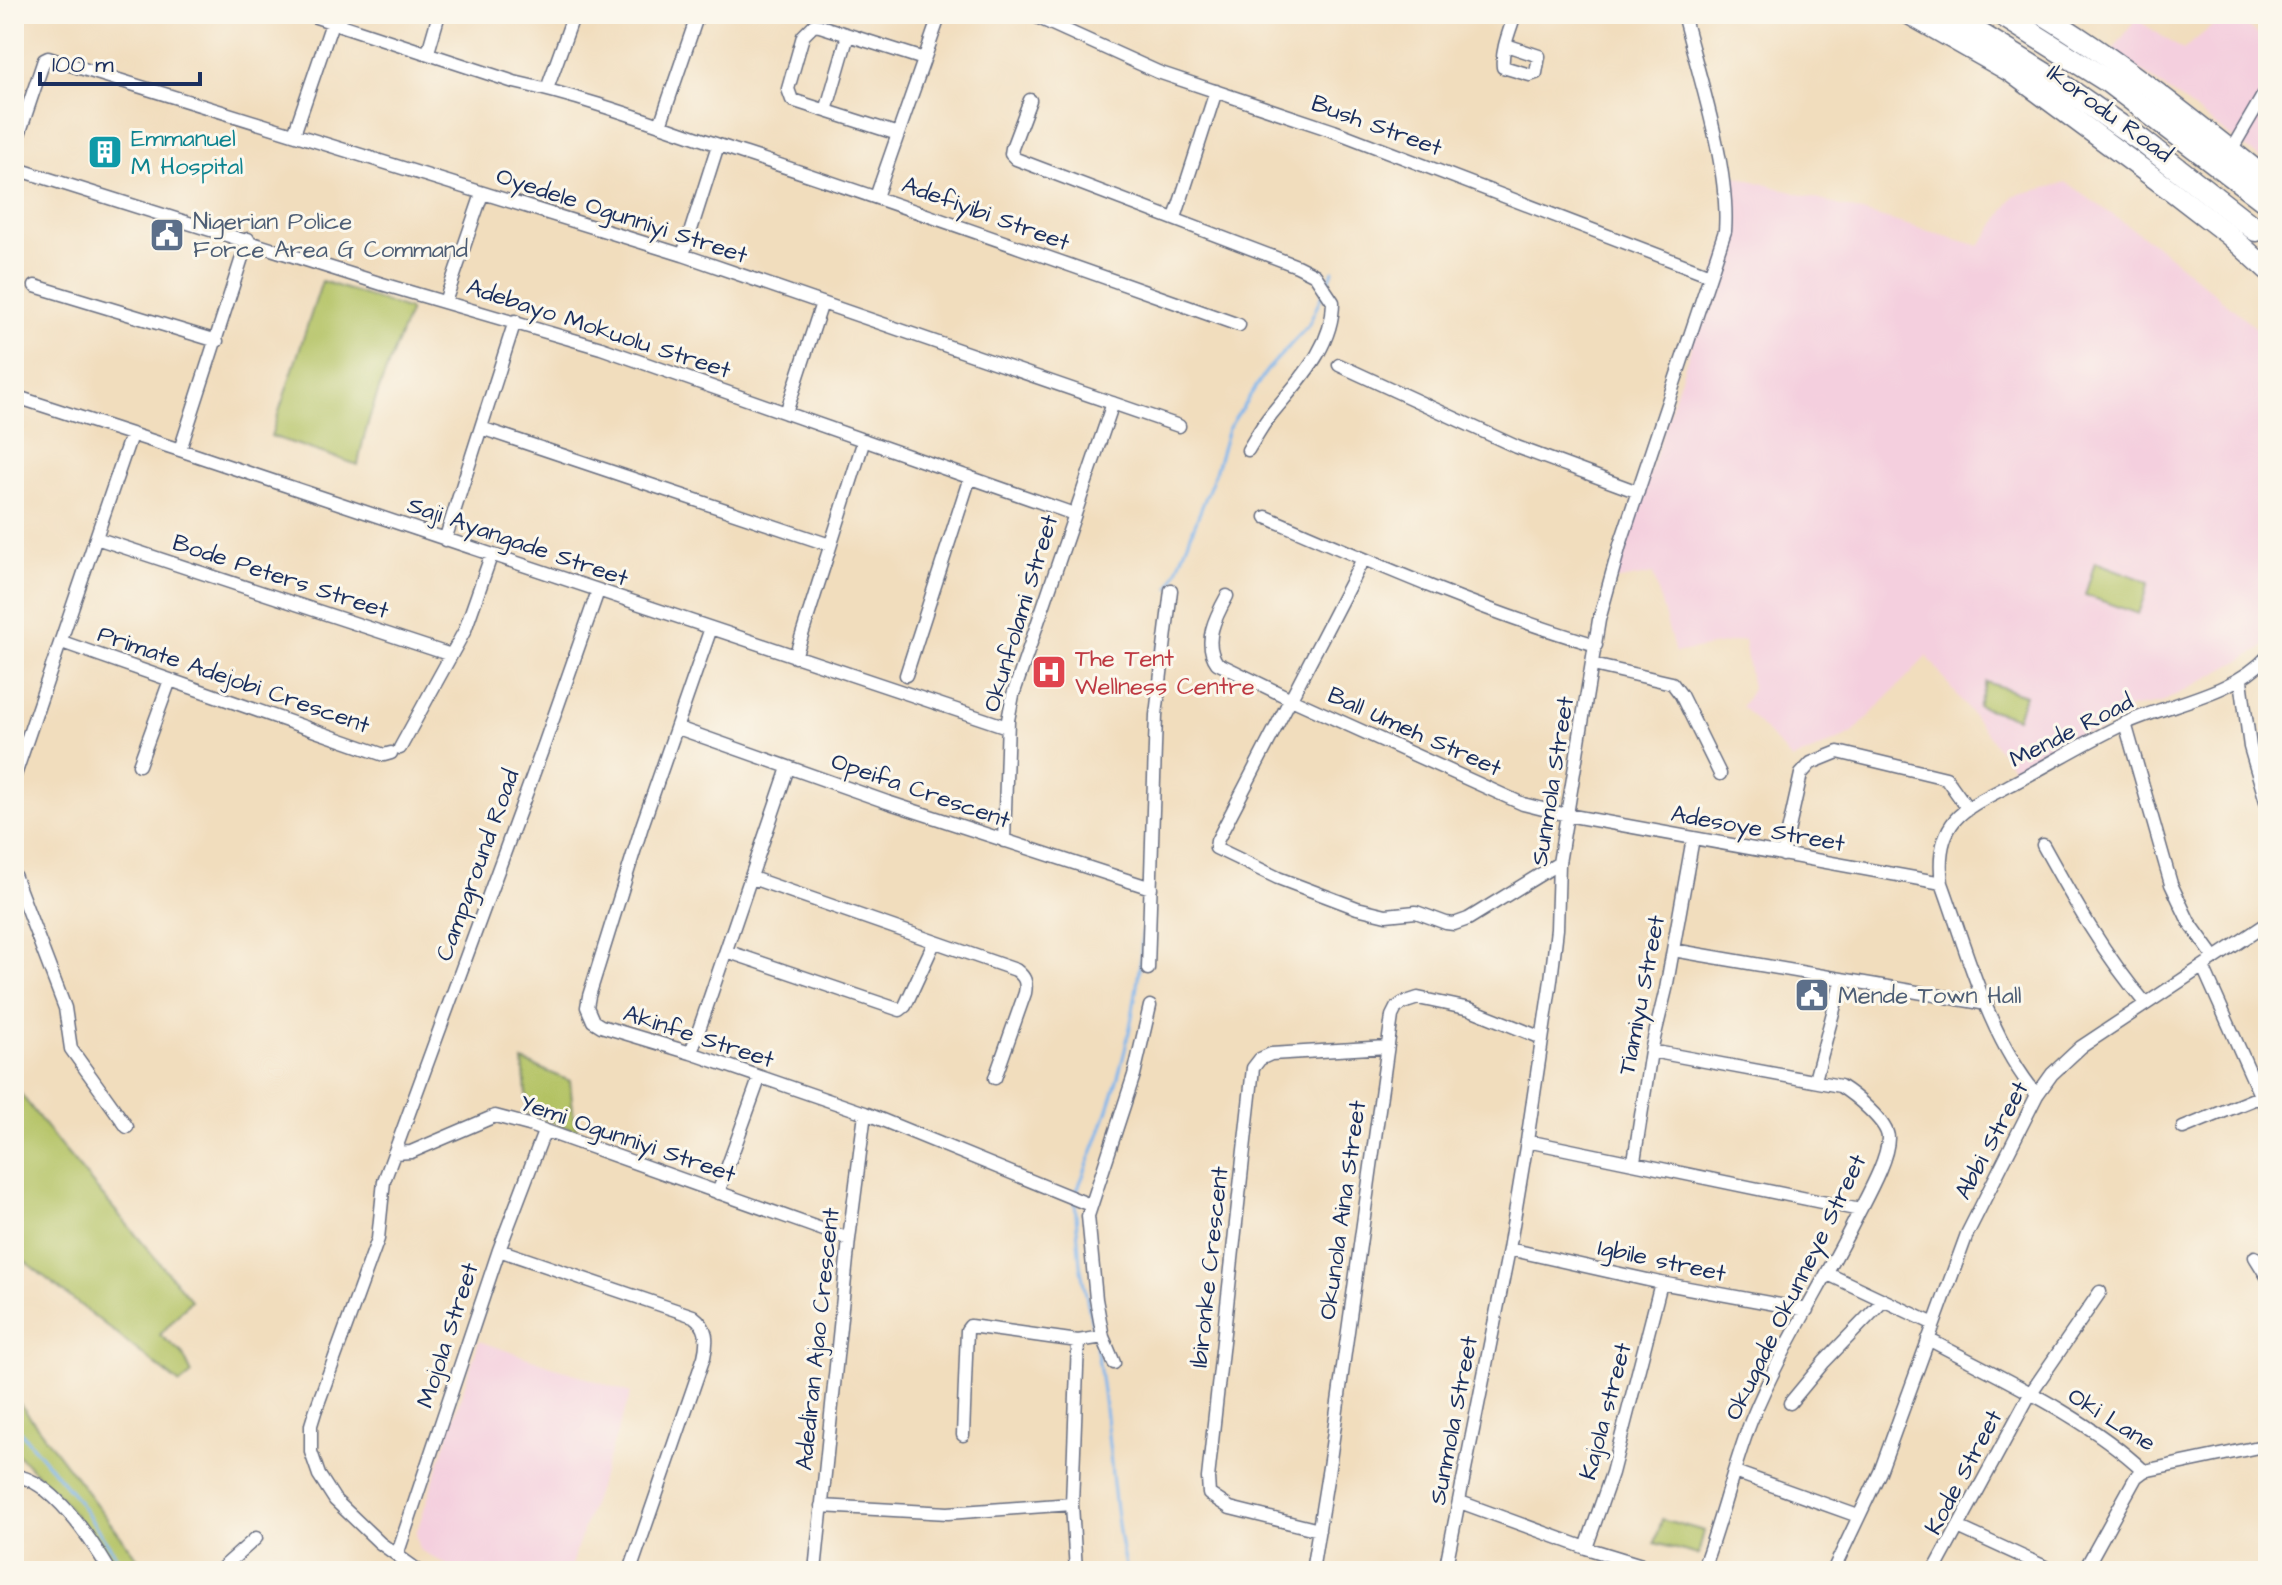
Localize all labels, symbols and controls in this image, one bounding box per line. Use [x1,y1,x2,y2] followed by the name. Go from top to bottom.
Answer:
[40,36,200,86] scale bar
[52,48,114,82] text: 100 m
[2040,57,2179,171] street label: Ikorodu Road
[1307,87,1447,165] street label: Bush Street
[131,122,243,184] place label: Emmanuel M Hospital
[86,133,124,171] building icon: Emmanuel M Hospital
[491,159,752,274] street label: Oyedele Ogunniyi Street
[897,168,1074,261] street label: Adefiyibi Street
[193,205,468,267] place label: Nigerian Police Force Area G Command
[148,216,186,254] public building icon: Nigerian Police Force Area G Command
[462,270,735,389] street label: Adebayo Mokuolu Street
[402,488,633,597] street label: Saji Ayangade Street
[975,510,1067,716] street label: Okunfolami Street
[168,526,393,628] street label: Bode Peters Street
[93,617,375,743] street label: Primate Adejobi Crescent
[1075,642,1255,704] place label: The Tent Wellness Centre
[1030,653,1068,691] hospital icon: The Tent Wellness Centre
[1322,678,1507,786] street label: Ball Umeh Street
[2004,685,2139,777] street label: Mende Road
[1523,694,1583,868] street label: Sunmola Street
[827,744,1015,838] street label: Opeifa Crescent
[427,765,529,966] street label: Campground Road
[1668,797,1848,862] street label: Adesoye Street
[1610,912,1675,1078] street label: Tiamiyu Street
[1793,976,1831,1014] public building icon: Mende Town Hall
[1838,979,2022,1013] place label: Mende Town Hall
[619,997,779,1077] street label: Akinfe Street
[1946,1075,2037,1206] street label: Abbi Street
[515,1086,741,1193] street label: Yemi Ogunniyi Street
[1311,1098,1375,1322] street label: Okunola Aina Street
[1717,1148,1876,1427] street label: Okugade Okunneye Street
[1183,1165,1237,1369] street label: Ibironke Crescent
[787,1206,849,1472] street label: Adediran Ajao Crescent
[1594,1231,1729,1292] street label: Igbile street
[408,1258,488,1412] street label: Mojola Street
[1421,1333,1487,1508] street label: Sunmola Street
[1571,1339,1641,1484] street label: Kajola street
[2061,1379,2162,1460] street label: Oki Lane
[1917,1404,2011,1541] street label: Kode Street

